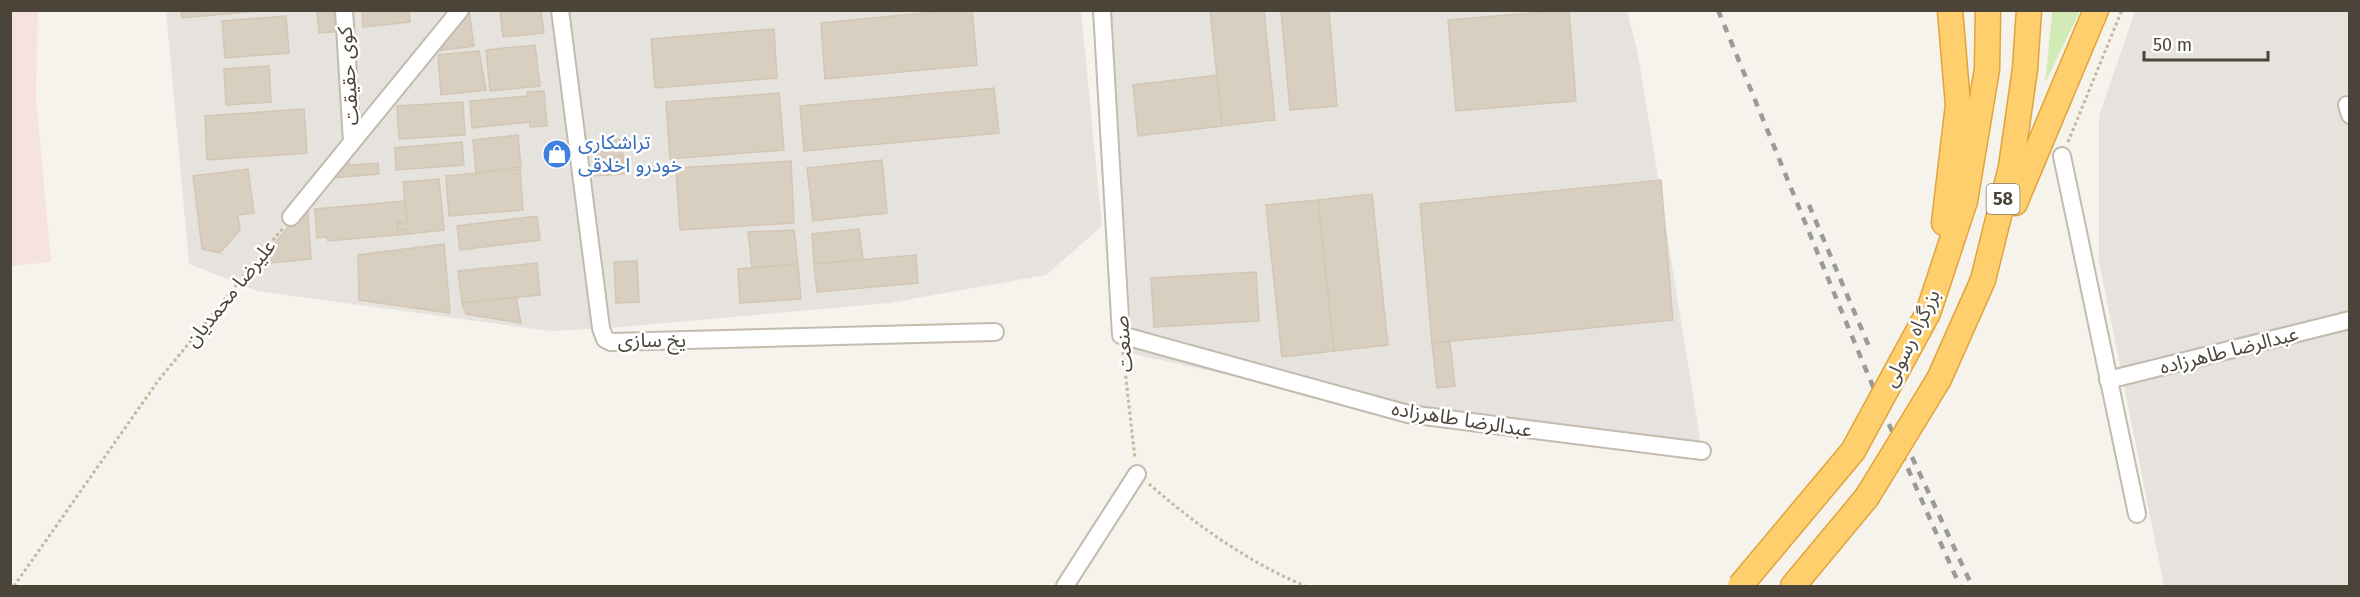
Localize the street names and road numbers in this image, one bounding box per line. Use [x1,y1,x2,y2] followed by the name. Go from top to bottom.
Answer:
[333,25,363,126] street label: کوی حقیقت
[1986,184,2020,214] road number: 58
[179,235,281,351] street label: علیرضا محمدیان
[1877,285,1945,391] street label: بزرگراه رسولی
[1109,314,1137,374] street label: صنعت
[2157,321,2301,379] street label: عبدالرضا طاهرزاده
[618,328,686,355] street label: یخ سازی
[1390,396,1534,442] street label: عبدالرضا طاهرزاده

